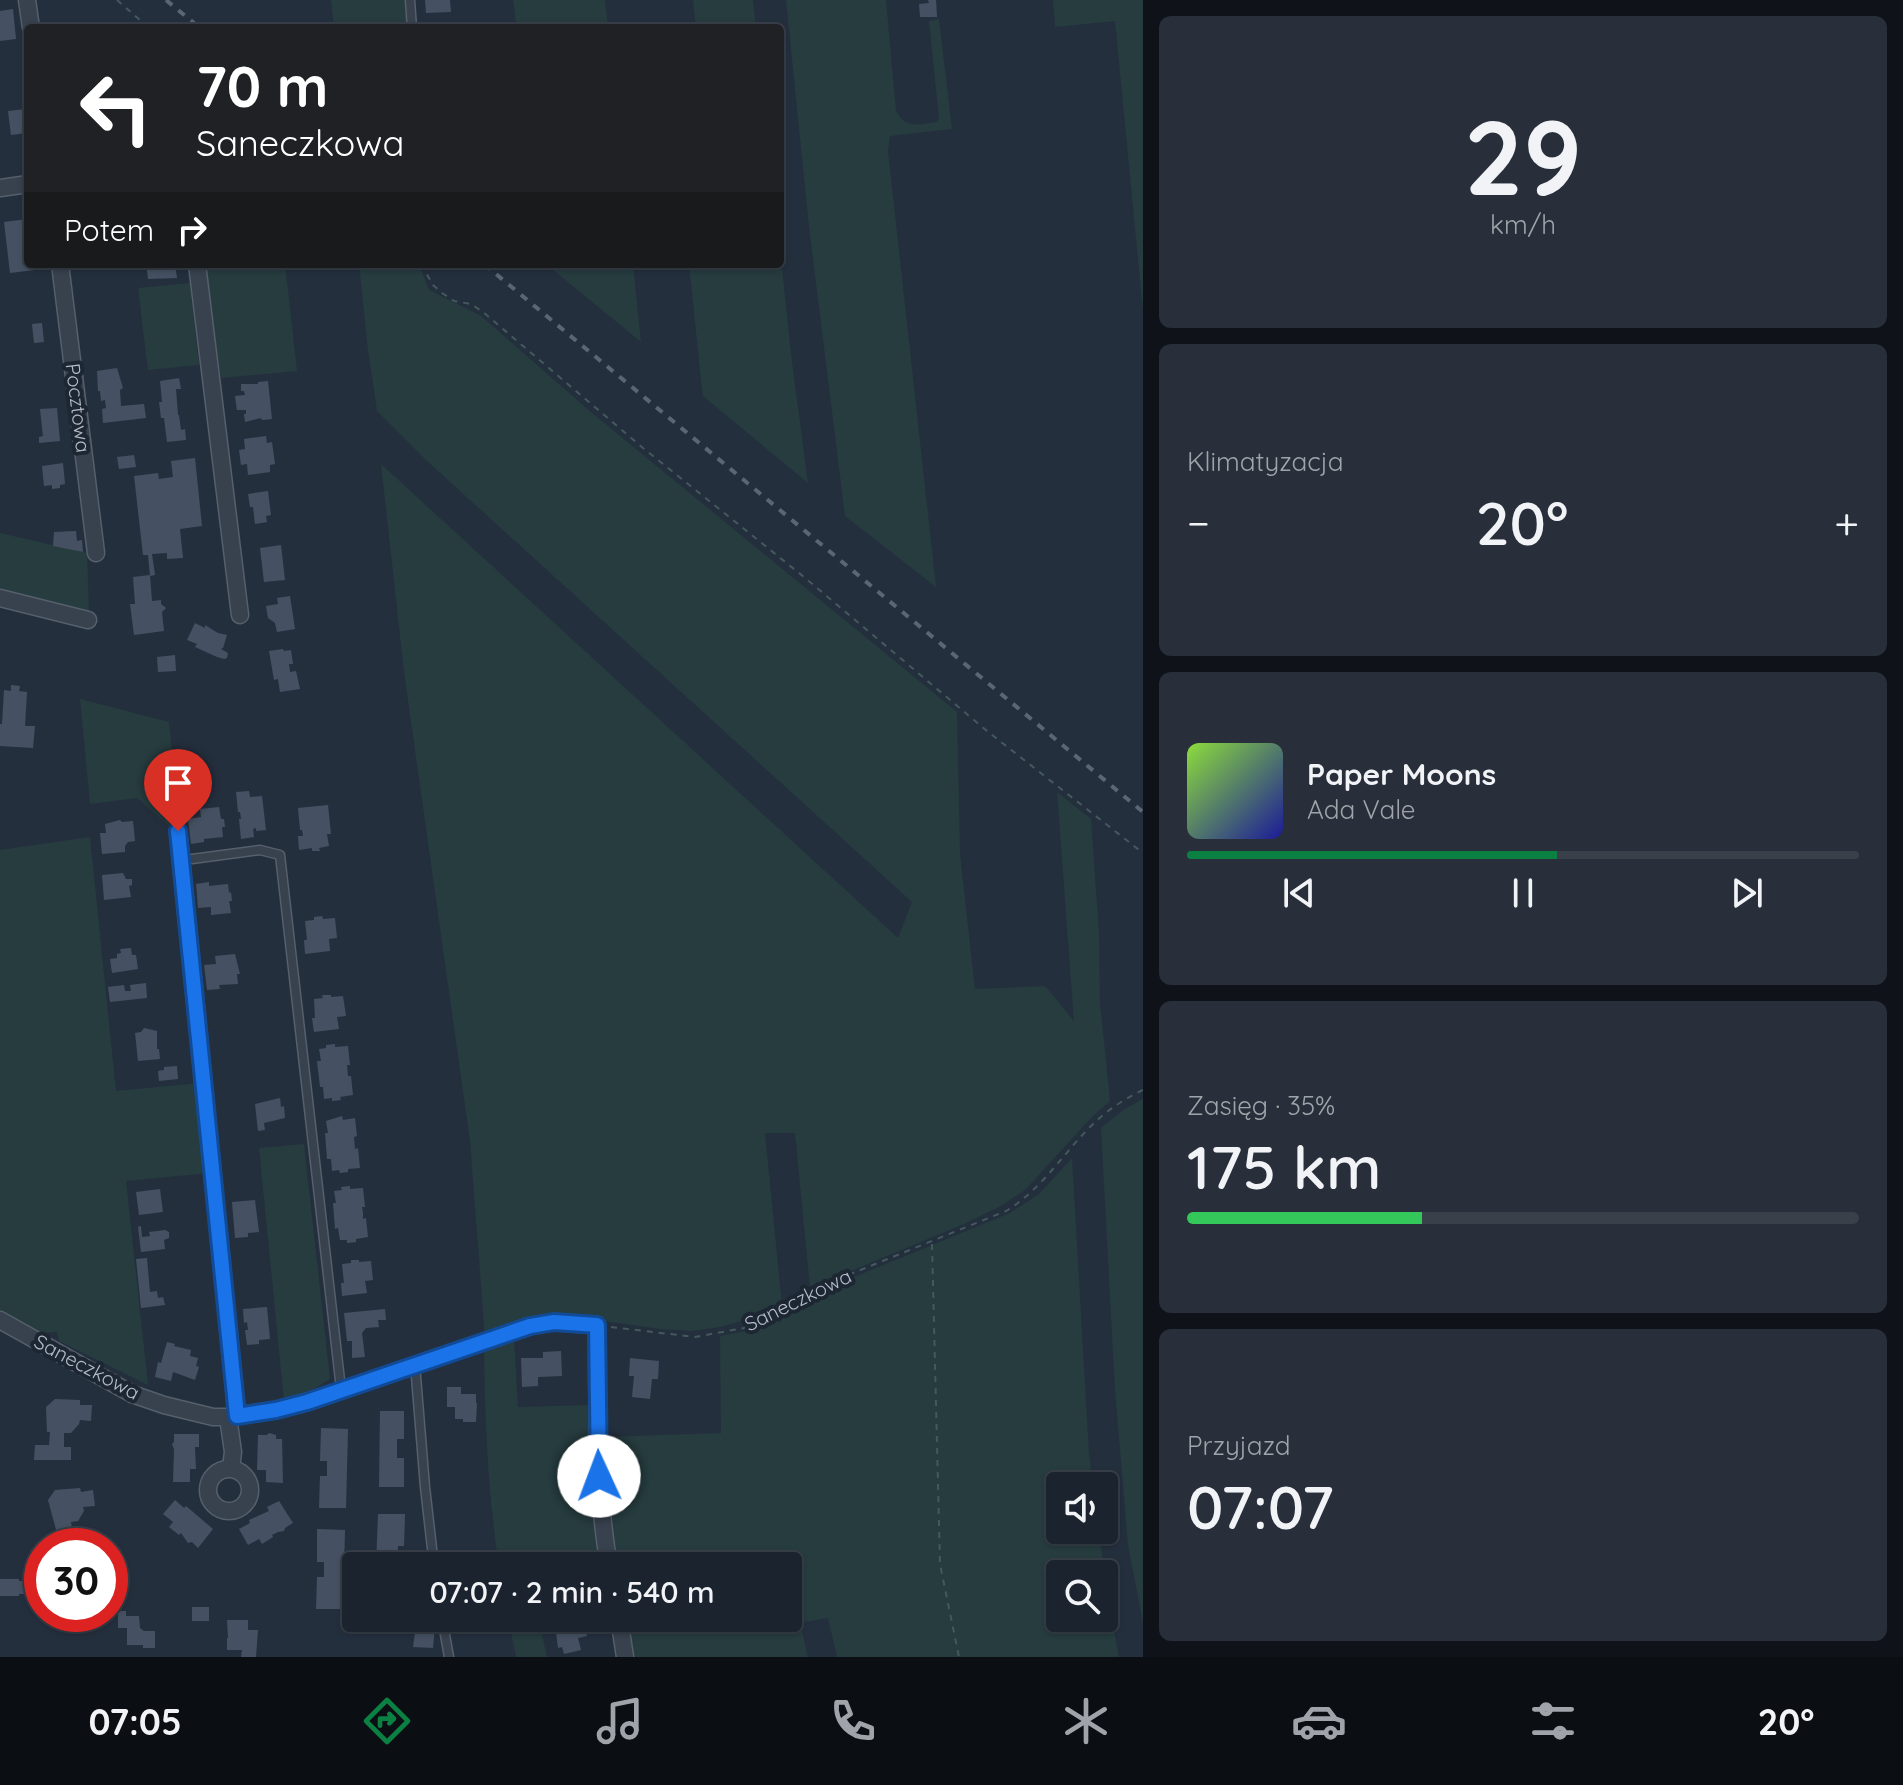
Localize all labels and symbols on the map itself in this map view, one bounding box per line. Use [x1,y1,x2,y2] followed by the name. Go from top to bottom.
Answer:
[61,362,96,454] street label: Pocztowa
[144,749,212,831] pin
[740,1263,855,1336] street label: Saneczkowa
[30,1328,144,1405] street label: Saneczkowa
[557,1434,641,1518] position arrow
[24,1528,128,1632] speed limit sign: 30

